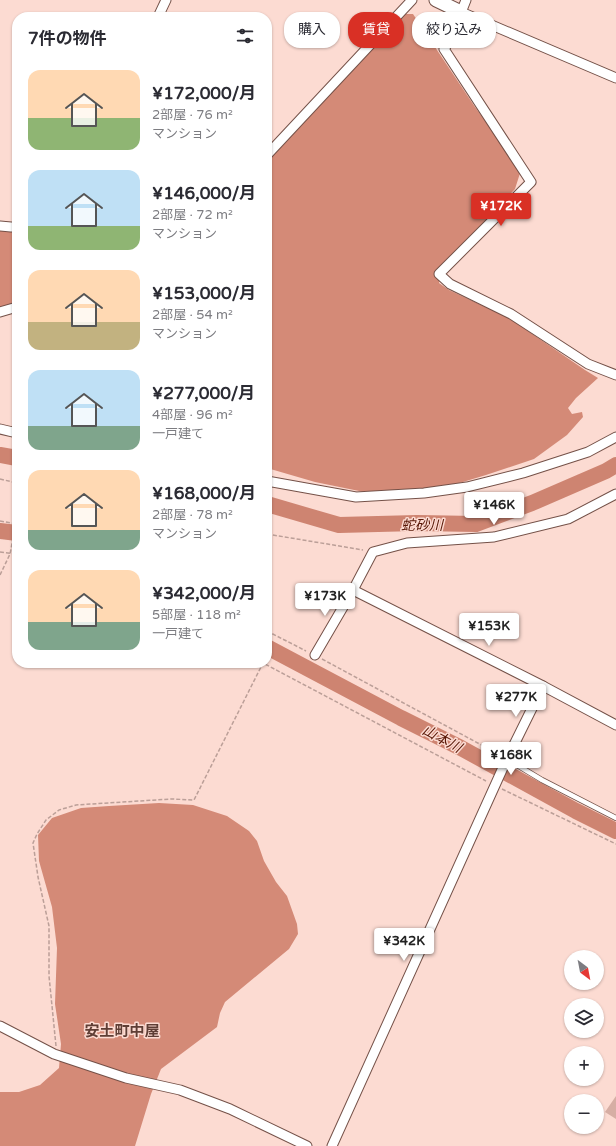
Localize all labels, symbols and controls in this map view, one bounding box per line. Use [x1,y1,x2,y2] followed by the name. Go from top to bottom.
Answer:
[284,12,340,48] chip: 購入
[348,12,404,48] chip: 賃貸
[412,12,496,48] chip: 絞り込み
[234,25,256,47] icon: filters
[28,28,107,49] text: 7件の物件
[152,83,256,104] text: ¥172,000/月
[60,86,108,134] icon: home
[152,107,233,123] text: 2部屋 · 76 m²
[152,126,217,142] text: マンション
[152,183,256,204] text: ¥146,000/月
[60,186,108,234] icon: home
[473,193,529,227] pin: ¥172K
[480,198,522,214] text: ¥172K
[152,207,233,223] text: 2部屋 · 72 m²
[152,226,217,242] text: マンション
[152,283,256,304] text: ¥153,000/月
[60,286,108,334] icon: home
[152,307,233,323] text: 2部屋 · 54 m²
[152,326,217,342] text: マンション
[152,383,255,404] text: ¥277,000/月
[60,386,108,434] icon: home
[152,407,233,423] text: 4部屋 · 96 m²
[152,426,204,442] text: 一戸建て
[152,483,256,504] text: ¥168,000/月
[60,486,108,534] icon: home
[466,492,522,526] pin: ¥146K
[473,497,515,513] text: ¥146K
[152,507,233,523] text: 2部屋 · 78 m²
[401,517,445,534] water label: 蛇砂川
[152,526,217,542] text: マンション
[152,583,256,604] text: ¥342,000/月
[297,583,353,617] pin: ¥173K
[60,586,108,634] icon: home
[304,588,346,604] text: ¥173K
[152,607,241,623] text: 5部屋 · 118 m²
[461,613,517,647] pin: ¥153K
[468,618,510,634] text: ¥153K
[152,626,204,642] text: 一戸建て
[488,684,544,718] pin: ¥277K
[495,689,537,705] text: ¥277K
[419,722,466,757] water label: 山本川
[483,742,539,776] pin: ¥168K
[490,747,532,763] text: ¥168K
[376,928,432,962] pin: ¥342K
[383,933,425,949] text: ¥342K
[564,950,604,990] north arrow
[564,950,604,1134] map controls
[564,998,604,1038] button: layers
[84,1022,160,1040] district label: 安土町中屋
[564,1046,604,1086] button: +
[564,1094,604,1134] button: −

